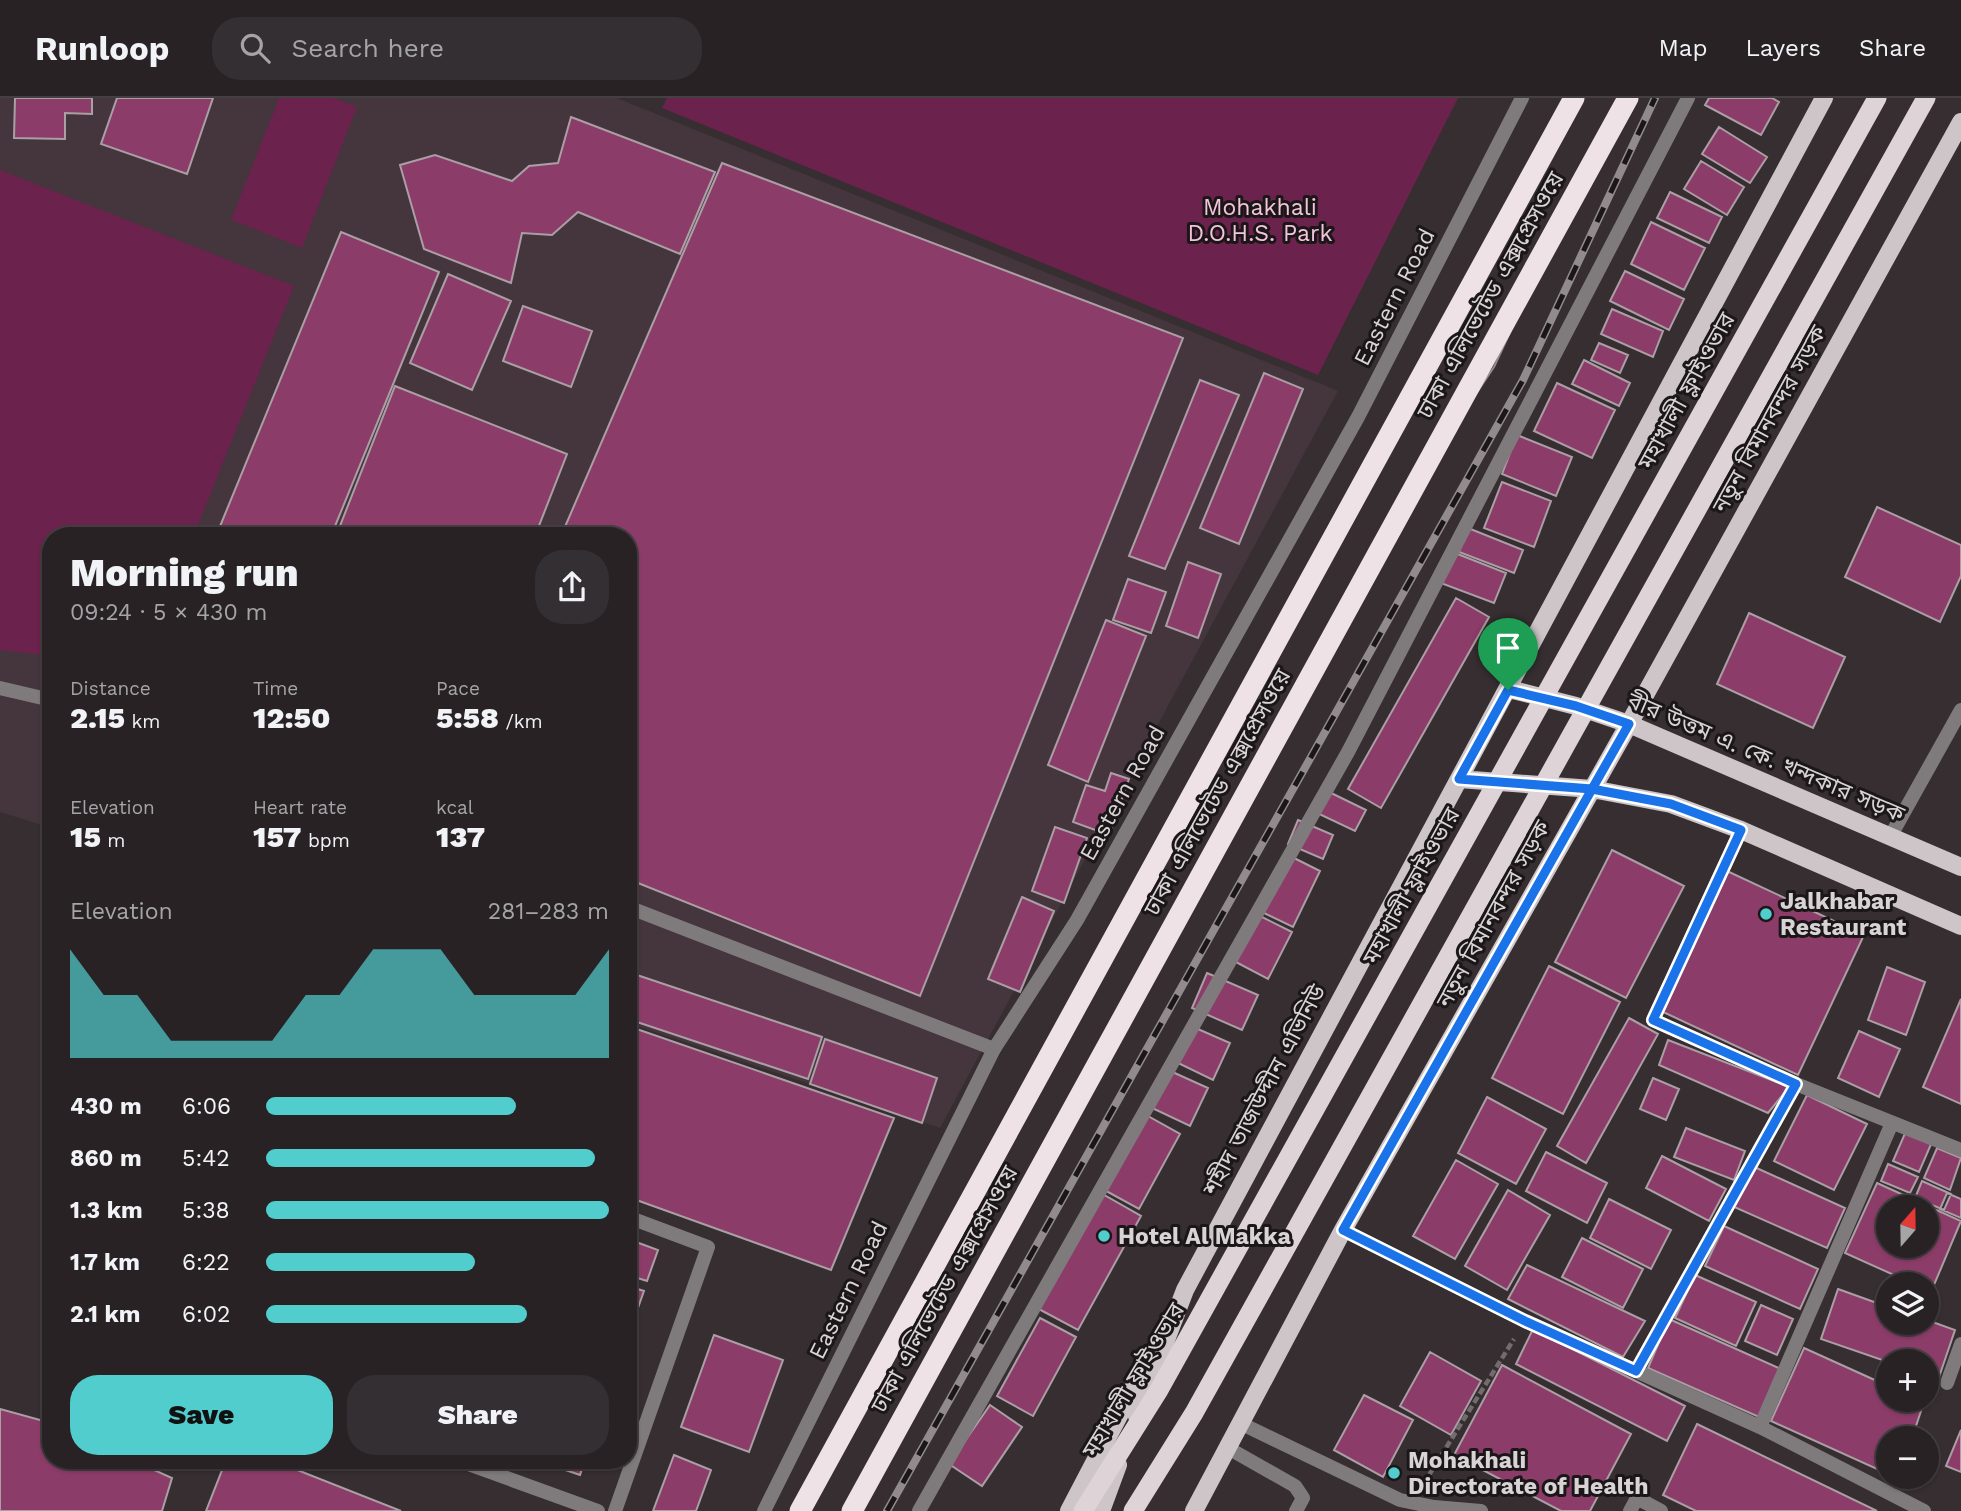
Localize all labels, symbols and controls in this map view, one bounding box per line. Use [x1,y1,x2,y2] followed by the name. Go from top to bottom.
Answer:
[212,17,702,80] search box
[35,29,170,68] text: Runloop
[236,29,274,67] icon: search
[292,33,444,63] text: Search here
[1659,34,1707,62] text: Map
[1745,34,1821,62] text: Layers
[1859,34,1926,62] text: Share
[1411,167,1570,424] street label: ঢাকা এলিভেটেড এক্সপ্রেসওয়ে
[1188,194,1333,247] park label: Mohakhali D.O.H.S. Park
[1348,224,1441,370] street label: Eastern Road
[1632,308,1741,475] street label: মহাখালী ফ্লাইওভার
[1706,321,1832,518] street label: নতুন বিমানবন্দর সড়ক
[535,550,609,624] button: share
[70,551,299,595] text: Morning run
[70,599,267,626] text: 09:24 · 5 × 430 m
[1478,618,1538,690] pin
[1489,629,1527,667] icon: arrive
[1138,664,1297,921] street label: ঢাকা এলিভেটেড এক্সপ্রেসওয়ে
[70,677,151,700] text: Distance
[253,677,298,700] text: Time
[436,677,480,700] text: Pace
[1622,686,1909,828] street label: বীর উত্তম এ. কে. খন্দকার সড়ক
[70,700,125,735] text: 2.15
[253,700,331,735] text: 12:50
[436,700,499,735] text: 5:58
[125,710,160,733] text: km
[499,710,543,733] text: /km
[1074,721,1171,866] street label: Eastern Road
[70,796,155,819] text: Elevation
[253,796,347,819] text: Heart rate
[436,796,474,819] text: kcal
[1357,803,1466,970] street label: মহাখালী ফ্লাইওভার
[1430,816,1556,1013] street label: নতুন বিমানবন্দর সড়ক
[70,819,101,854] text: 15
[253,819,301,854] text: 157
[436,819,485,854] text: 137
[101,829,125,852] text: m
[301,829,350,852] text: bpm
[1780,888,1906,941] place label: Jalkhabar Restaurant
[70,898,173,925] text: Elevation
[488,898,609,925] text: 281–283 m
[1758,906,1774,922] marker: Jalkhabar Restaurant
[1197,980,1332,1201] street label: শহীদ তাজউদ্দীন এভিনিউ
[70,1093,142,1120] text: 430 m
[182,1093,231,1120] text: 6:06
[70,1145,142,1172] text: 860 m
[182,1145,230,1172] text: 5:42
[865,1161,1024,1418] street label: ঢাকা এলিভেটেড এক্সপ্রেসওয়ে
[1876,1195,1939,1258] north arrow
[1876,1195,1939,1489] map controls
[70,1197,143,1224] text: 1.3 km
[182,1197,230,1224] text: 5:38
[803,1217,894,1364] street label: Eastern Road
[1118,1223,1291,1250] place label: Hotel Al Makka
[1096,1228,1112,1244] marker: Hotel Al Makka
[70,1249,140,1276] text: 1.7 km
[182,1249,230,1276] text: 6:22
[1876,1272,1939,1335] button: layers
[1076,1298,1190,1463] street label: মহাখালী ফ্লাইওভার
[70,1301,141,1328] text: 2.1 km
[182,1301,231,1328] text: 6:02
[1876,1349,1939,1412] button: +
[70,1375,333,1455] button: Save
[347,1375,609,1455] button: Share
[1876,1426,1939,1489] button: −
[1408,1447,1648,1500] place label: Mohakhali Directorate of Health
[1386,1465,1402,1481] marker: Mohakhali Directorate of Health

